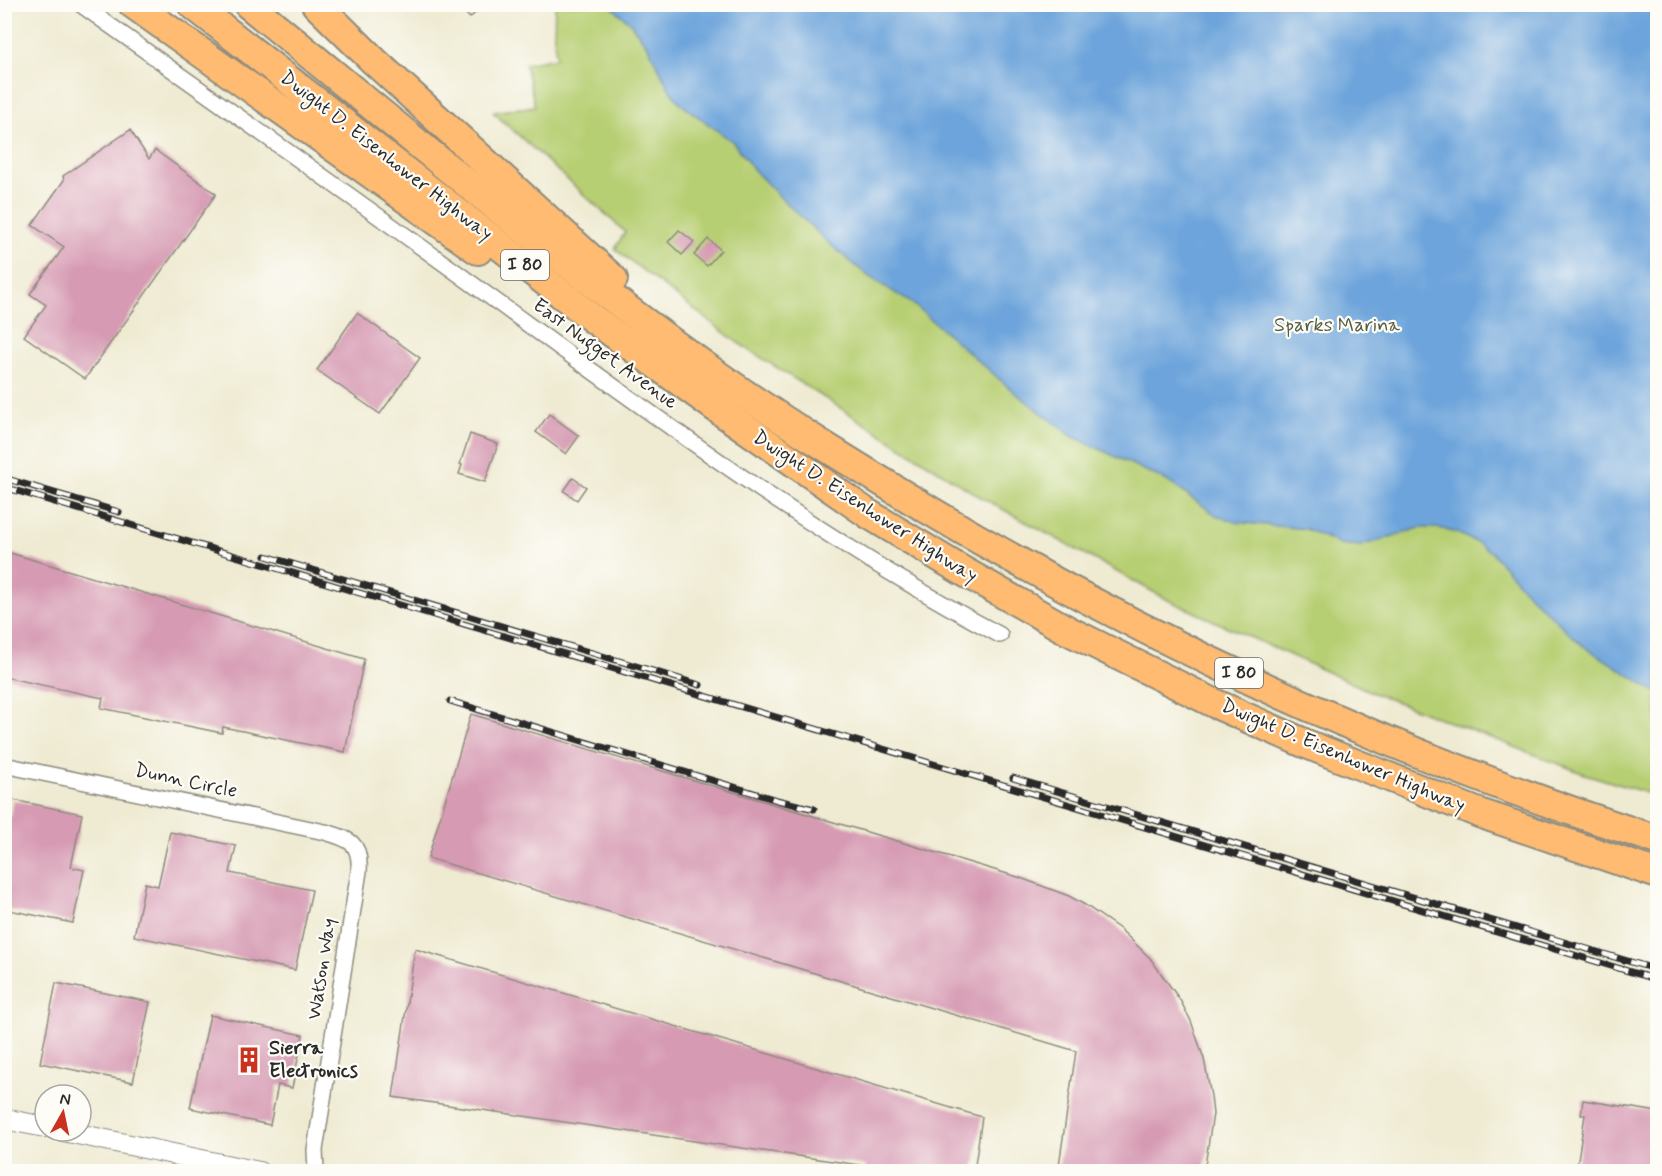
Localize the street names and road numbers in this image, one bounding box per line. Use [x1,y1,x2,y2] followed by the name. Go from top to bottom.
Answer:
[274,64,498,248] street label: Dwight D. Eisenhower Highway
[501,250,549,280] road number: I 80
[526,292,683,417] street label: East Nugget Avenue
[747,424,983,591] street label: Dwight D. Eisenhower Highway
[1215,658,1263,688] road number: I 80
[1216,692,1469,821] street label: Dwight D. Eisenhower Highway
[132,757,240,805] street label: Dunn Circle
[301,916,343,1022] street label: Watson Way

